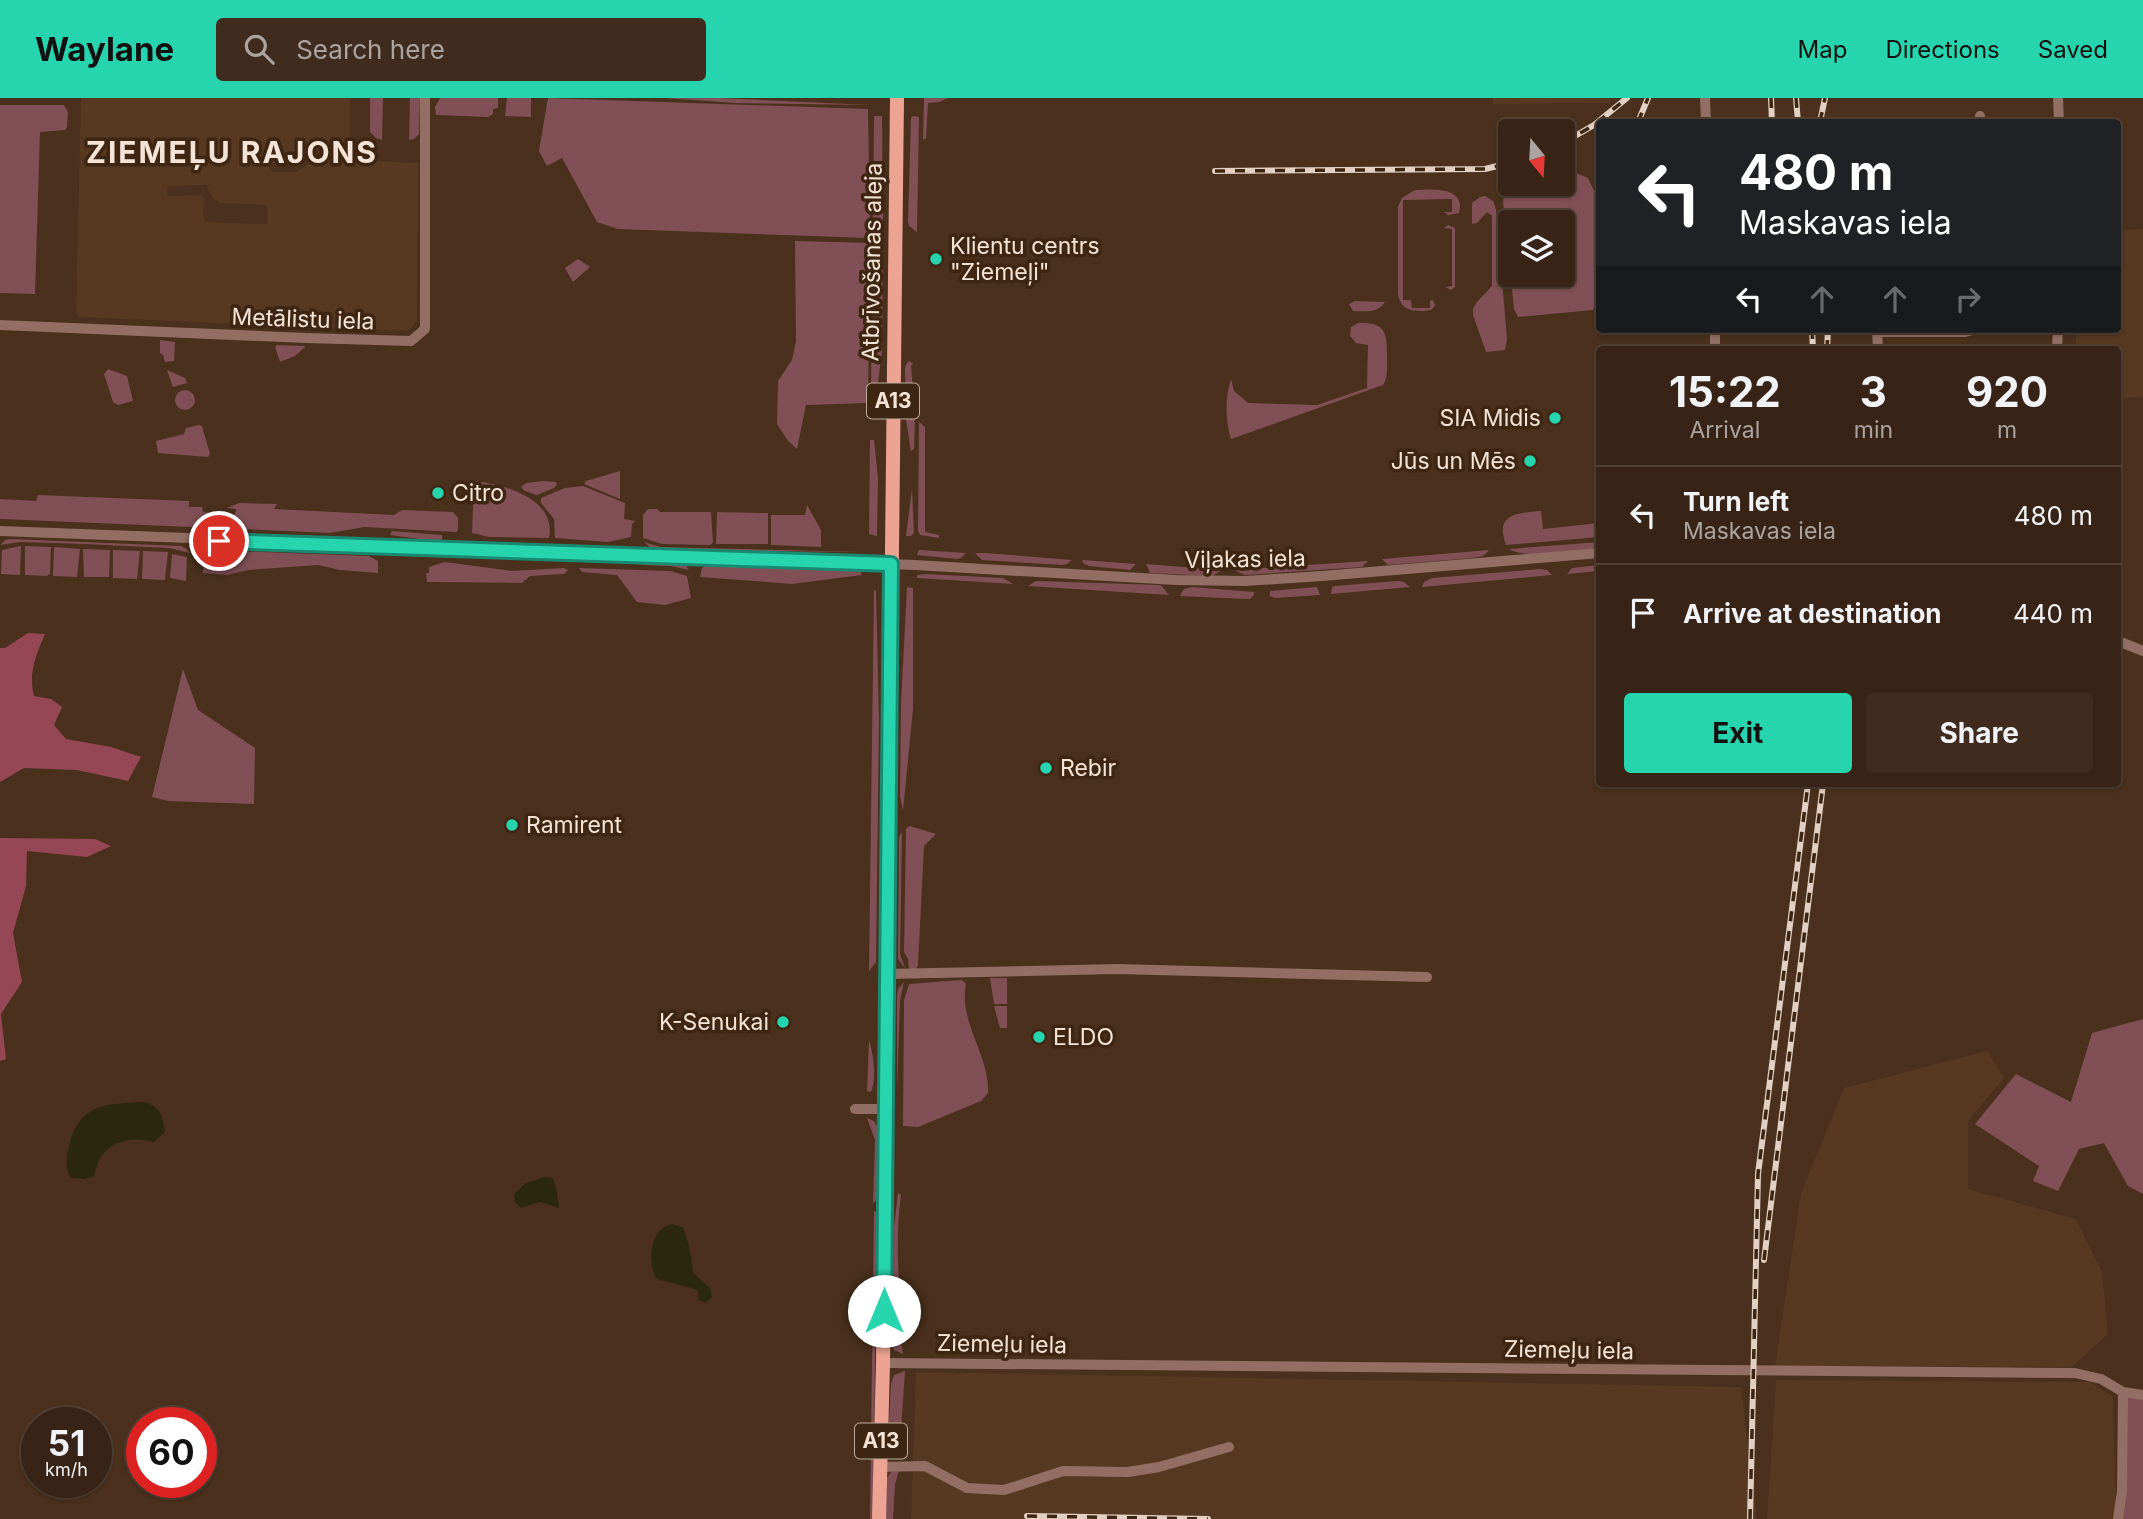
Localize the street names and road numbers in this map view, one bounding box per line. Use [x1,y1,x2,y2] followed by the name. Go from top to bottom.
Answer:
[856,162,888,362] street label: Atbrīvošanas aleja
[231,303,375,335] street label: Metālistu iela
[867,384,919,418] road number: A13
[1184,544,1306,574] street label: Viļakas iela
[937,1329,1067,1359] street label: Ziemeļu iela
[1504,1335,1634,1365] street label: Ziemeļu iela
[855,1424,907,1458] road number: A13

